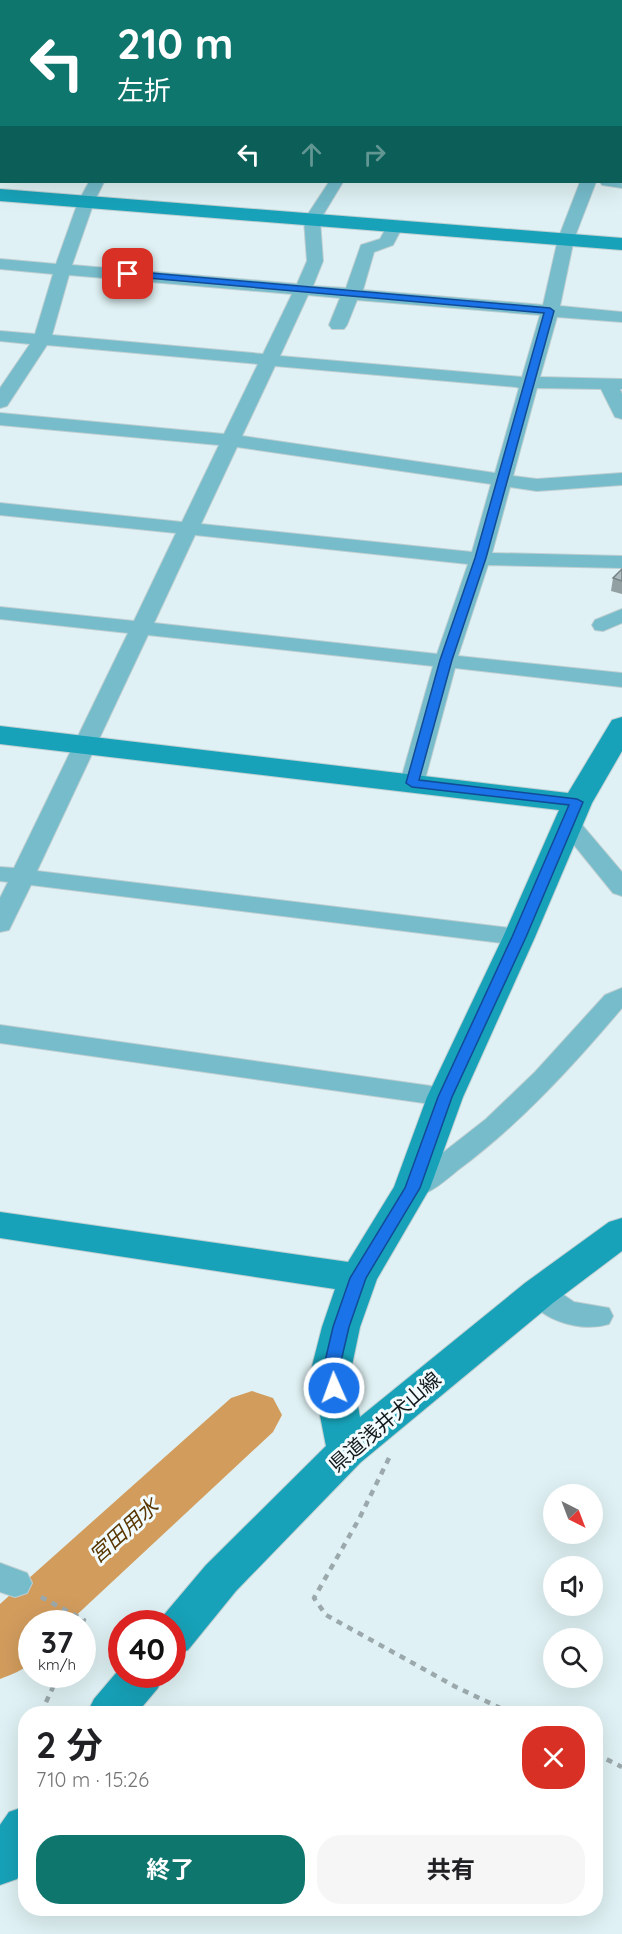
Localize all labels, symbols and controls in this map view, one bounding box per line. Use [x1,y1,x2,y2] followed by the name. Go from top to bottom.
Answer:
[117,17,234,70] text: 210 m
[18,24,96,102] icon: left
[117,73,171,107] text: 左折
[232,138,265,171] icon: left
[295,138,328,171] icon: ahead
[358,138,391,171] icon: right
[102,248,153,299] pin
[111,257,144,290] icon: arrive
[302,1356,366,1420] position arrow
[324,1366,446,1477] street label: 県道浅井犬山線
[543,1484,603,1544] north arrow
[543,1484,603,1688] map controls
[83,1491,165,1568] water label: 宮田用水
[543,1556,603,1616] button: sound
[108,1610,186,1688] speed limit sign: 40
[41,1623,73,1661] text: 37
[543,1628,603,1688] button: search
[38,1655,76,1674] text: km/h
[36,1722,103,1767] text: 2 分
[522,1726,585,1789] button: close
[36,1767,149,1792] text: 710 m · 15:26
[36,1835,305,1904] button: 終了
[317,1835,585,1904] button: 共有

